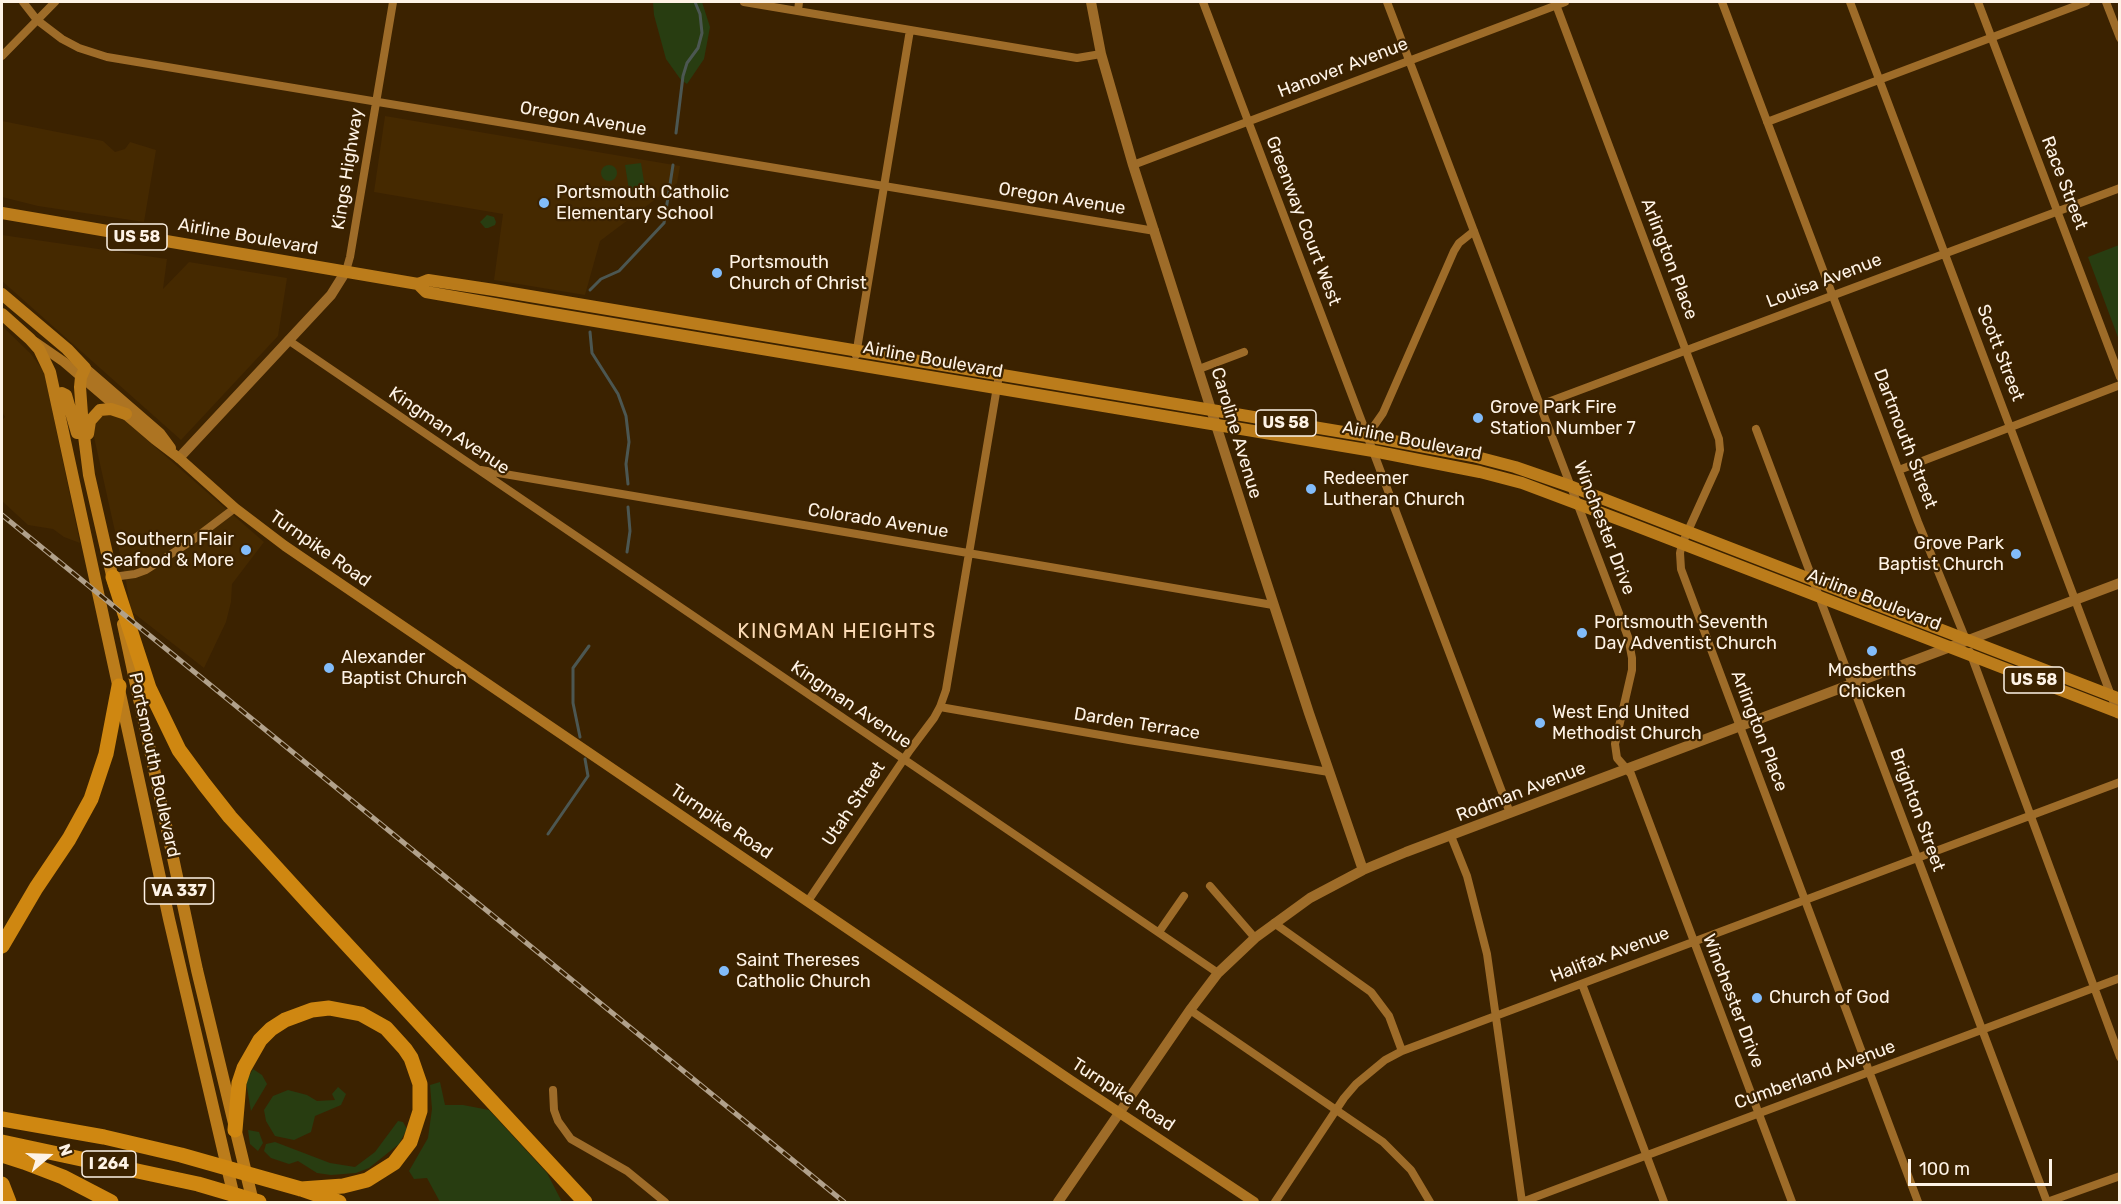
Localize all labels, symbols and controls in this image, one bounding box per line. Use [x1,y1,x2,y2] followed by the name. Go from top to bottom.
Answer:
[1275,33,1411,103] street label: Hanover Avenue
[518,97,648,141] street label: Oregon Avenue
[328,107,368,231] street label: Kings Highway
[1261,133,1345,309] street label: Greenway Court West
[2036,133,2092,233] street label: Race Street
[997,178,1127,220] street label: Oregon Avenue
[556,182,729,224] place label: Portsmouth Catholic Elementary School
[1636,195,1702,323] street label: Arlington Place
[537,196,551,210] marker: Portsmouth Catholic Elementary School
[176,214,320,260] street label: Airline Boulevard
[107,224,167,250] road number: US 58
[1763,249,1885,313] street label: Louisa Avenue
[729,252,867,294] place label: Portsmouth Church of Christ
[710,266,724,280] marker: Portsmouth Church of Christ
[1972,302,2028,404] street label: Scott Street
[861,337,1005,383] street label: Airline Boulevard
[1206,365,1266,501] street label: Caroline Avenue
[1868,366,1942,512] street label: Dartmouth Street
[384,383,514,479] street label: Kingman Avenue
[1490,397,1636,440] place label: Grove Park Fire Station Number 7
[1256,410,1316,436] road number: US 58
[1471,411,1485,425] marker: Grove Park Fire Station Number 7
[1340,417,1484,465] street label: Airline Boulevard
[1569,458,1639,598] street label: Winchester Drive
[1323,468,1465,510] place label: Redeemer Lutheran Church
[1304,482,1318,496] marker: Redeemer Lutheran Church
[806,499,950,543] street label: Colorado Avenue
[265,506,375,592] street label: Turnpike Road
[102,529,234,572] place label: Southern Flair Seafood & More
[1878,533,2004,576] place label: Grove Park Baptist Church
[239,543,253,557] marker: Southern Flair Seafood & More
[2009,547,2023,561] marker: Grove Park Baptist Church
[1804,565,1944,635] street label: Airline Boulevard
[1594,612,1777,654] place label: Portsmouth Seventh Day Adventist Church
[737,620,937,644] district label: KINGMAN HEIGHTS
[1575,626,1589,640] marker: Portsmouth Seventh Day Adventist Church
[1865,644,1879,658] marker: Mosberths Chicken
[341,647,467,690] place label: Alexander Baptist Church
[786,657,916,753] street label: Kingman Avenue
[1828,660,1916,702] place label: Mosberths Chicken
[322,661,336,675] marker: Alexander Baptist Church
[1726,667,1792,795] street label: Arlington Place
[2004,667,2064,693] road number: US 58
[124,670,184,860] street label: Portsmouth Boulevard
[1552,702,1702,744] place label: West End United Methodist Church
[1072,703,1202,745] street label: Darden Terrace
[1533,716,1547,730] marker: West End United Methodist Church
[1885,745,1949,875] street label: Brighton Street
[1453,757,1589,827] street label: Rodman Avenue
[818,758,890,850] street label: Utah Street
[666,780,776,864] street label: Turnpike Road
[144,878,213,904] road number: VA 337
[1548,922,1672,988] street label: Halifax Avenue
[1698,931,1768,1071] street label: Winchester Drive
[736,950,871,992] place label: Saint Thereses Catholic Church
[717,964,731,978] marker: Saint Thereses Catholic Church
[1769,987,1890,1009] place label: Church of God
[1750,991,1764,1005] marker: Church of God
[1732,1036,1898,1114] street label: Cumberland Avenue
[1067,1054,1179,1136] street label: Turnpike Road
[18,1126,78,1186] north arrow
[55,1141,76,1159] text: N
[1911,1147,2055,1185] scale bar
[82,1151,136,1177] road number: I 264
[1919,1158,1970,1180] text: 100 m

